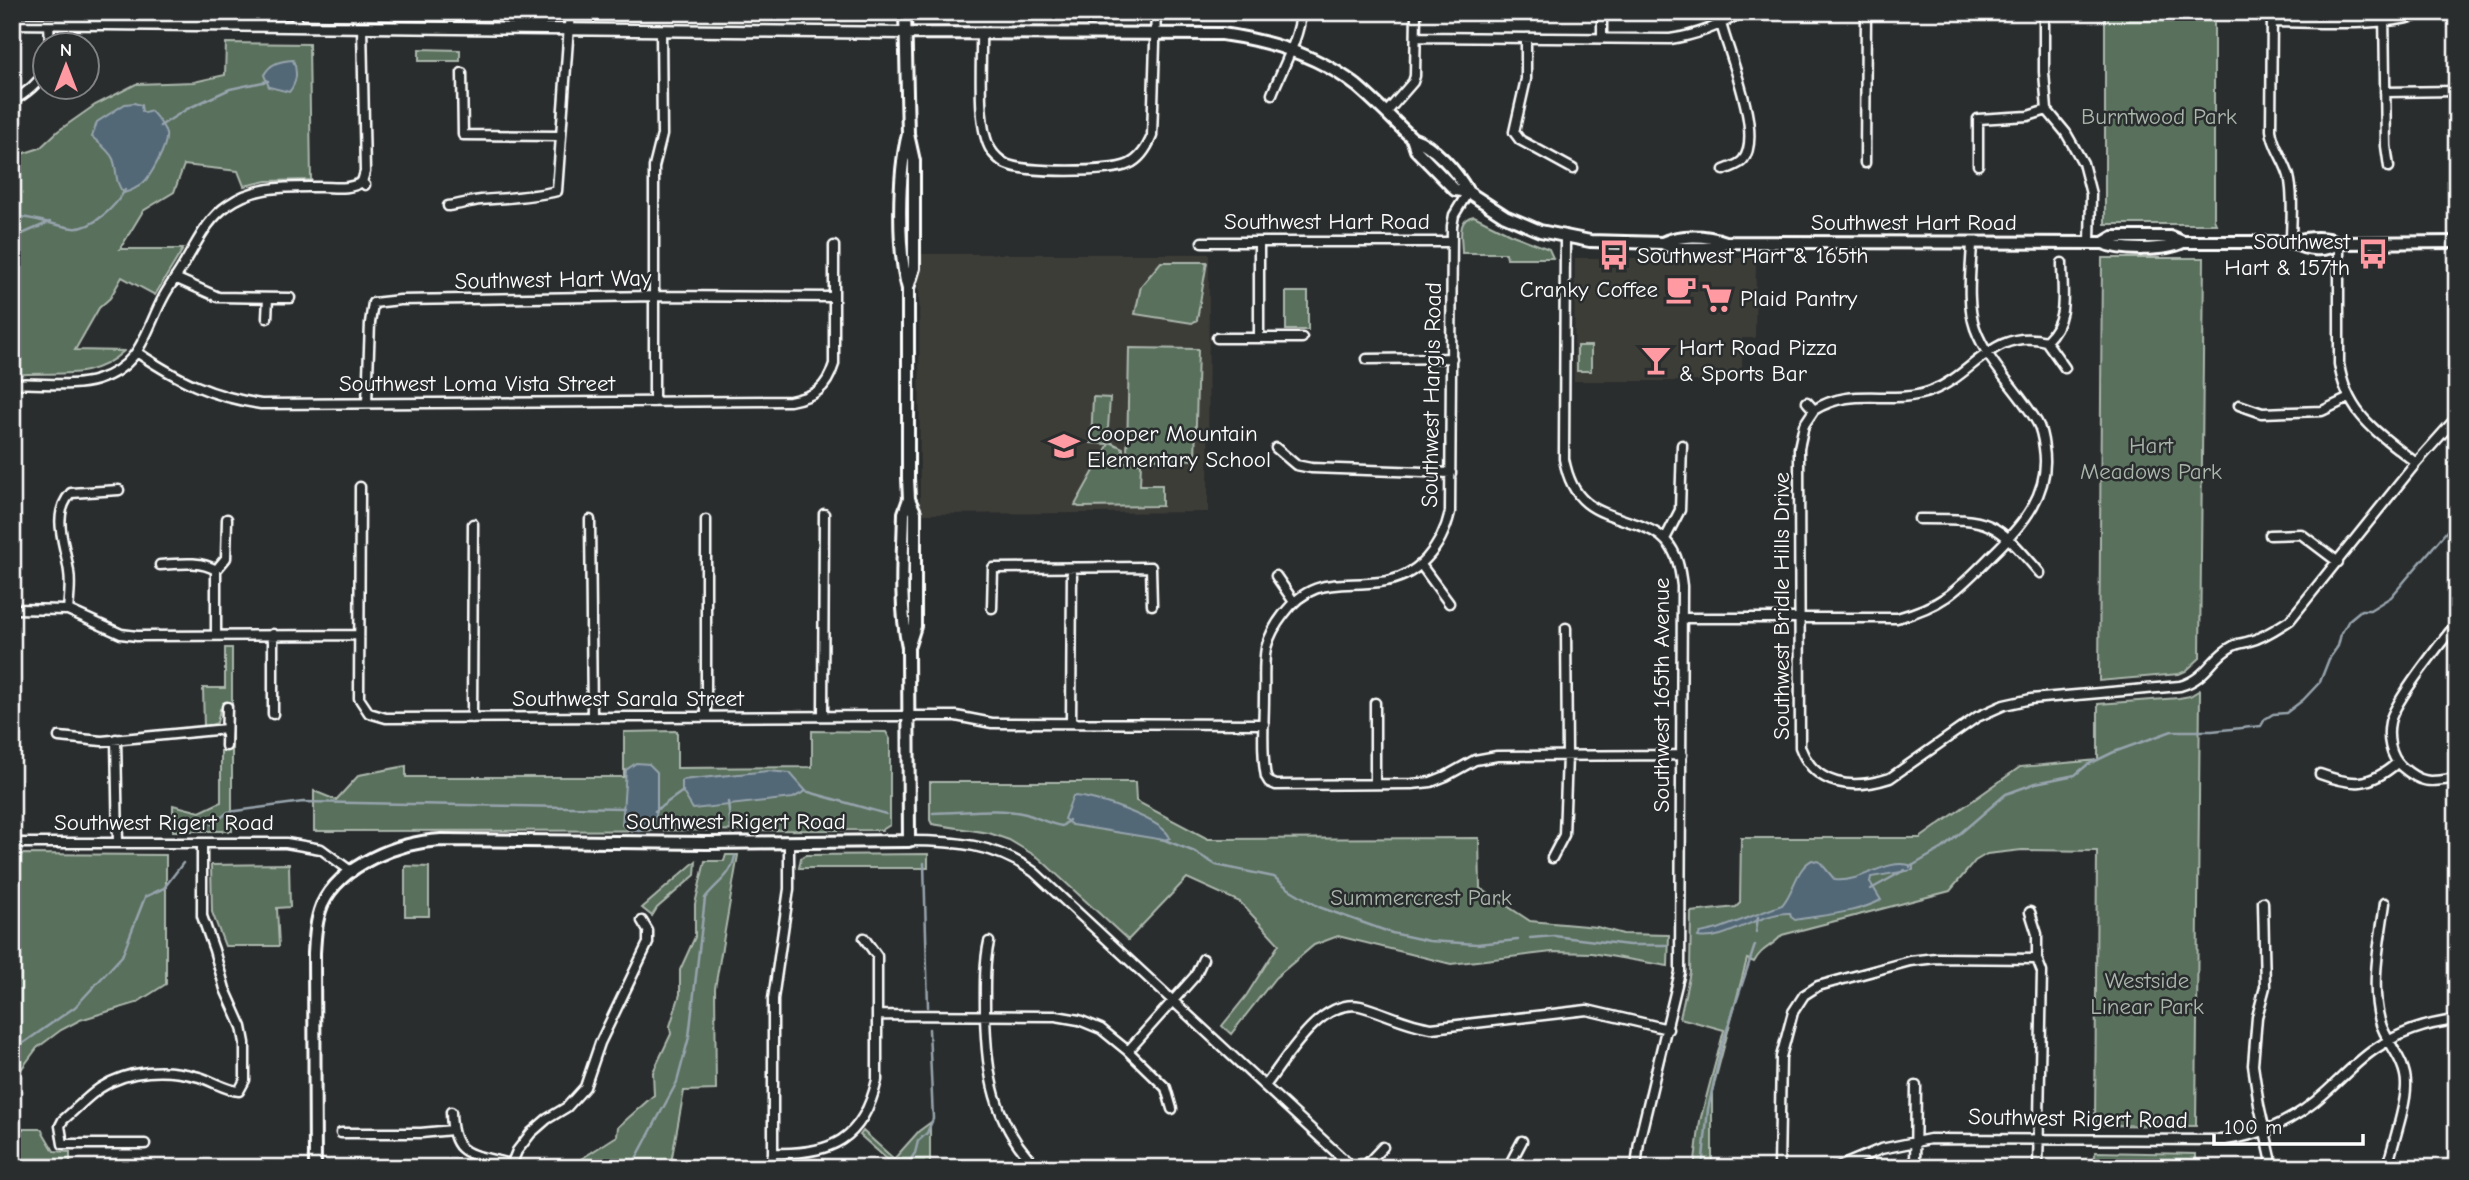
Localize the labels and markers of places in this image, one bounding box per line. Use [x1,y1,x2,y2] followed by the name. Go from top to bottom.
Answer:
[2224,228,2351,281] place label: Southwest Hart & 157th
[2356,237,2390,271] bus stop icon: Southwest Hart & 157th
[1597,238,1631,272] bus stop icon: Southwest Hart & 165th
[1637,242,1869,269] place label: Southwest Hart & 165th
[1664,272,1698,306] cafe icon: Cranky Coffee
[1520,276,1658,303] place label: Cranky Coffee
[1700,281,1734,315] supermarket icon: Plaid Pantry
[1740,285,1858,312] place label: Plaid Pantry
[1679,334,1838,387] place label: Hart Road Pizza & Sports Bar
[1639,343,1673,377] bar icon: Hart Road Pizza & Sports Bar
[1087,420,1271,473] place label: Cooper Mountain Elementary School
[1047,429,1081,463] school or university icon: Cooper Mountain Elementary School

